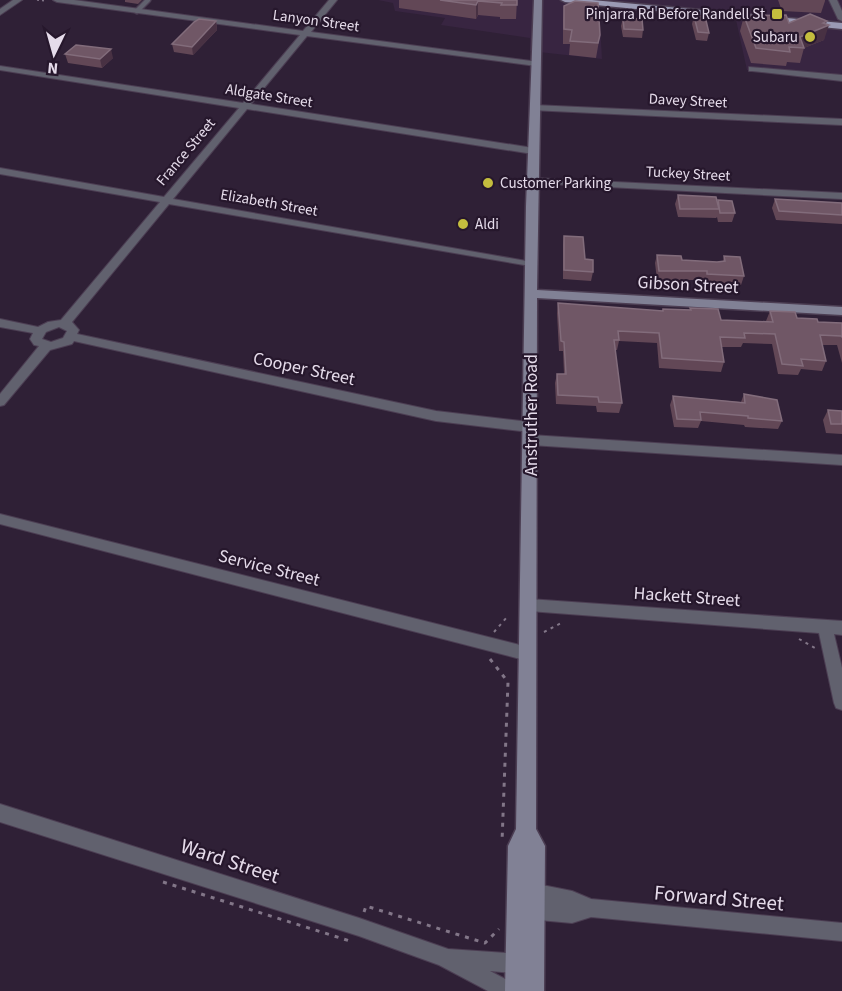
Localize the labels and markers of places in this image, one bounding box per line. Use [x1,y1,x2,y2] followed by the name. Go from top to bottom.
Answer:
[586,4,765,25] place label: Pinjarra Rd Before Randell St
[770,7,784,21] marker: Pinjarra Rd Before Randell St
[753,27,798,48] place label: Subaru
[803,30,817,44] marker: Subaru
[500,173,612,194] place label: Customer Parking
[481,176,495,190] marker: Customer Parking
[475,214,499,235] place label: Aldi
[456,217,470,231] marker: Aldi

